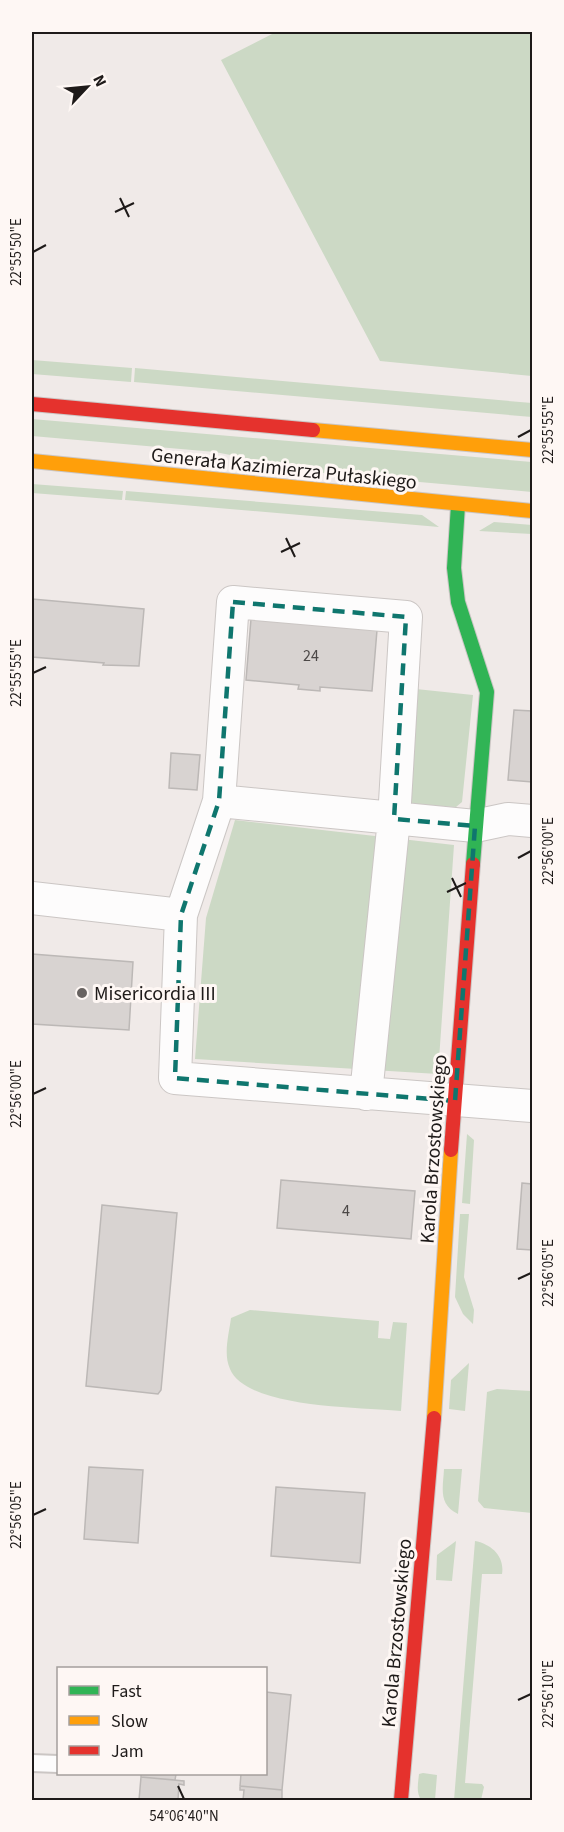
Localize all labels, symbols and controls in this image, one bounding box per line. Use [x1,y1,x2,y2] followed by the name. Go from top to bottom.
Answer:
[57,57,117,117] north arrow
[87,71,112,90] text: N
[6,218,27,286] text: 22°55'50"E
[538,396,559,464] text: 22°55'55"E
[150,441,418,497] street label: Generała Kazimierza Pułaskiego
[6,639,27,707] text: 22°55'55"E
[303,645,319,667] house number: 24
[538,817,559,885] text: 22°56'00"E
[94,980,216,1008] place label: Misericordia III
[75,986,89,1000] marker: Misericordia III
[413,1054,455,1244] street label: Karola Brzostowskiego
[6,1060,27,1128] text: 22°56'00"E
[342,1200,350,1222] house number: 4
[538,1239,559,1307] text: 22°56'05"E
[6,1481,27,1549] text: 22°56'05"E
[375,1538,419,1729] street label: Karola Brzostowskiego
[538,1660,559,1728] text: 22°56'10"E
[57,1667,267,1775] legend
[111,1679,142,1704] text: Fast
[111,1709,148,1734] text: Slow
[111,1739,144,1764] text: Jam
[149,1806,219,1827] text: 54°06'40"N

